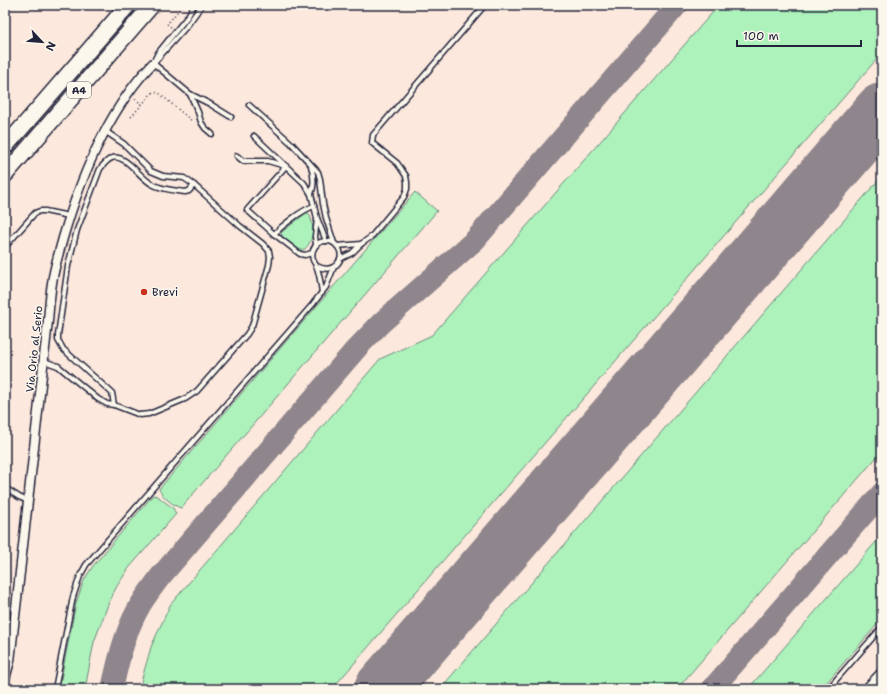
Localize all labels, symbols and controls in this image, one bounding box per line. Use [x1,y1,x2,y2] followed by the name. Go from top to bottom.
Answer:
[22,22,62,62] north arrow
[737,22,861,48] scale bar
[743,28,779,44] text: 100 m
[42,39,59,54] text: N
[67,82,91,98] road number: A4
[152,285,178,300] place label: Brevi
[139,287,149,297] marker: Brevi
[22,305,47,393] street label: Via Orio al Serio

